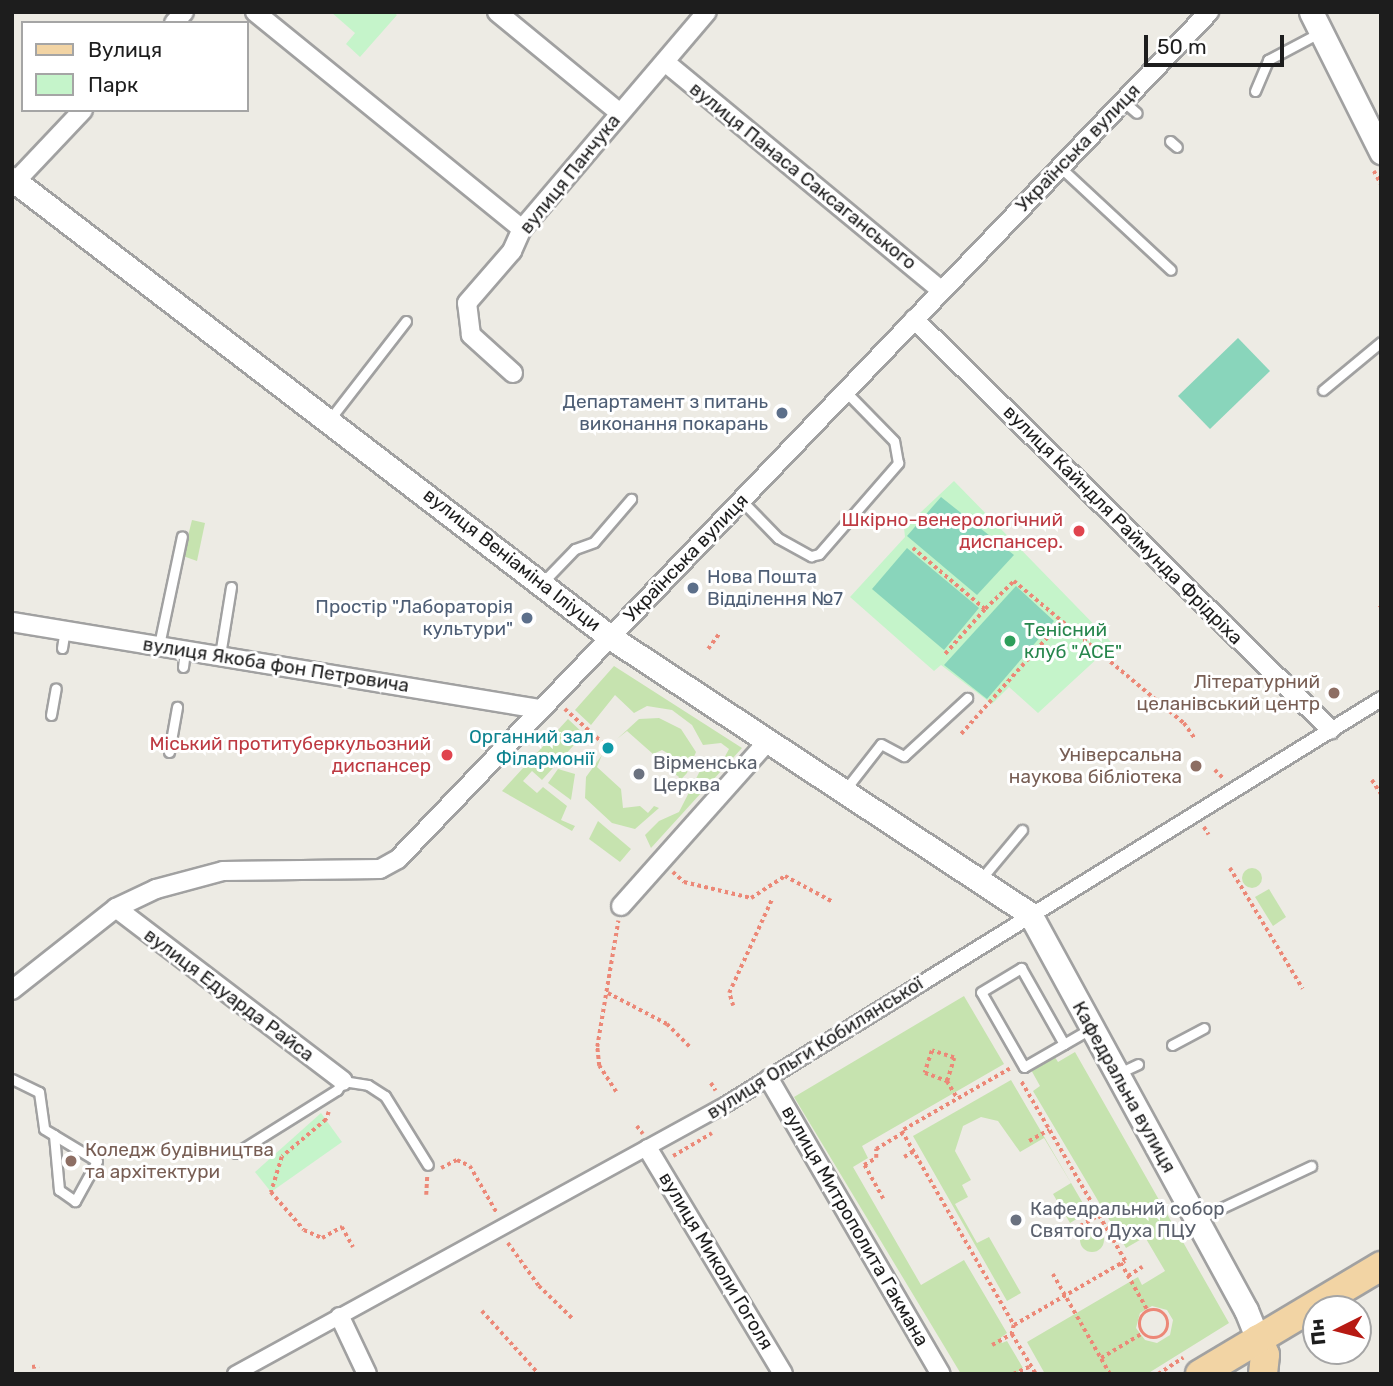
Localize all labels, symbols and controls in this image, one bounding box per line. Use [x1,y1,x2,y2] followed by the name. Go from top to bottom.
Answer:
[21,21,248,112] legend
[1148,21,1288,65] scale bar
[1157,34,1207,59] text: 50 m
[88,37,162,62] text: Вулиця
[88,72,138,97] text: Парк
[685,77,921,275] street label: вулиця Панаса Саксаганського
[1011,79,1145,217] street label: Українська вулиця
[515,110,625,238] street label: вулиця Панчука
[563,391,768,435] place label: Департамент з питань виконання покарань
[999,401,1247,649] street label: вулиця Кайндля Раймунда Фрідріха
[774,405,790,421] marker: Департамент з питань виконання покарань
[419,484,605,636] street label: вулиця Веніаміна Іліуци
[619,489,753,627] street label: Українська вулиця
[842,509,1063,553] place label: Шкірно-венерологічний диспансер.
[1069,521,1089,541] marker: Шкірно-венерологічний диспансер.
[707,566,843,610] place label: Нова Пошта Відділення №7
[685,580,701,596] marker: Нова Пошта Відділення №7
[315,596,513,640] place label: Простір "Лабораторія культури"
[519,610,535,626] marker: Простір "Лабораторія культури"
[1024,619,1121,663] place label: Тенісний клуб "ACE"
[141,633,411,697] street label: вулиця Якоба фон Петровича
[1002,633,1018,649] marker: Тенісний клуб "ACE"
[1136,671,1320,715] place label: Літературний целанівський центр
[1326,685,1342,701] marker: Літературний целанівський центр
[469,726,594,770] place label: Органний зал Філармонії
[150,733,431,777] place label: Міський протитуберкульозний диспансер
[600,740,616,756] marker: Органний зал Філармонії
[1009,744,1182,788] place label: Універсальна наукова бібліотека
[437,745,457,765] marker: Міський протитуберкульозний диспансер
[653,752,757,796] place label: Вірменська Церква
[1188,758,1204,774] marker: Універсальна наукова бібліотека
[631,766,647,782] marker: Вірменська Церква
[140,924,318,1066] street label: вулиця Едуарда Райса
[703,972,927,1124] street label: вулиця Ольги Кобилянської
[1067,997,1181,1177] street label: Кафедральна вулиця
[777,1102,933,1350] street label: вулиця Митрополита Гакмана
[85,1139,274,1183] place label: Коледж будівництва та архітектури
[63,1153,79,1169] marker: Коледж будівництва та архітектури
[654,1168,778,1354] street label: вулиця Миколи Гоголя
[1030,1198,1225,1242] place label: Кафедральний собор Святого Духа ПЦУ
[1008,1212,1024,1228] marker: Кафедральний собор Святого Духа ПЦУ
[1302,1295,1372,1365] north arrow
[1305,1318,1330,1346] text: Пн

